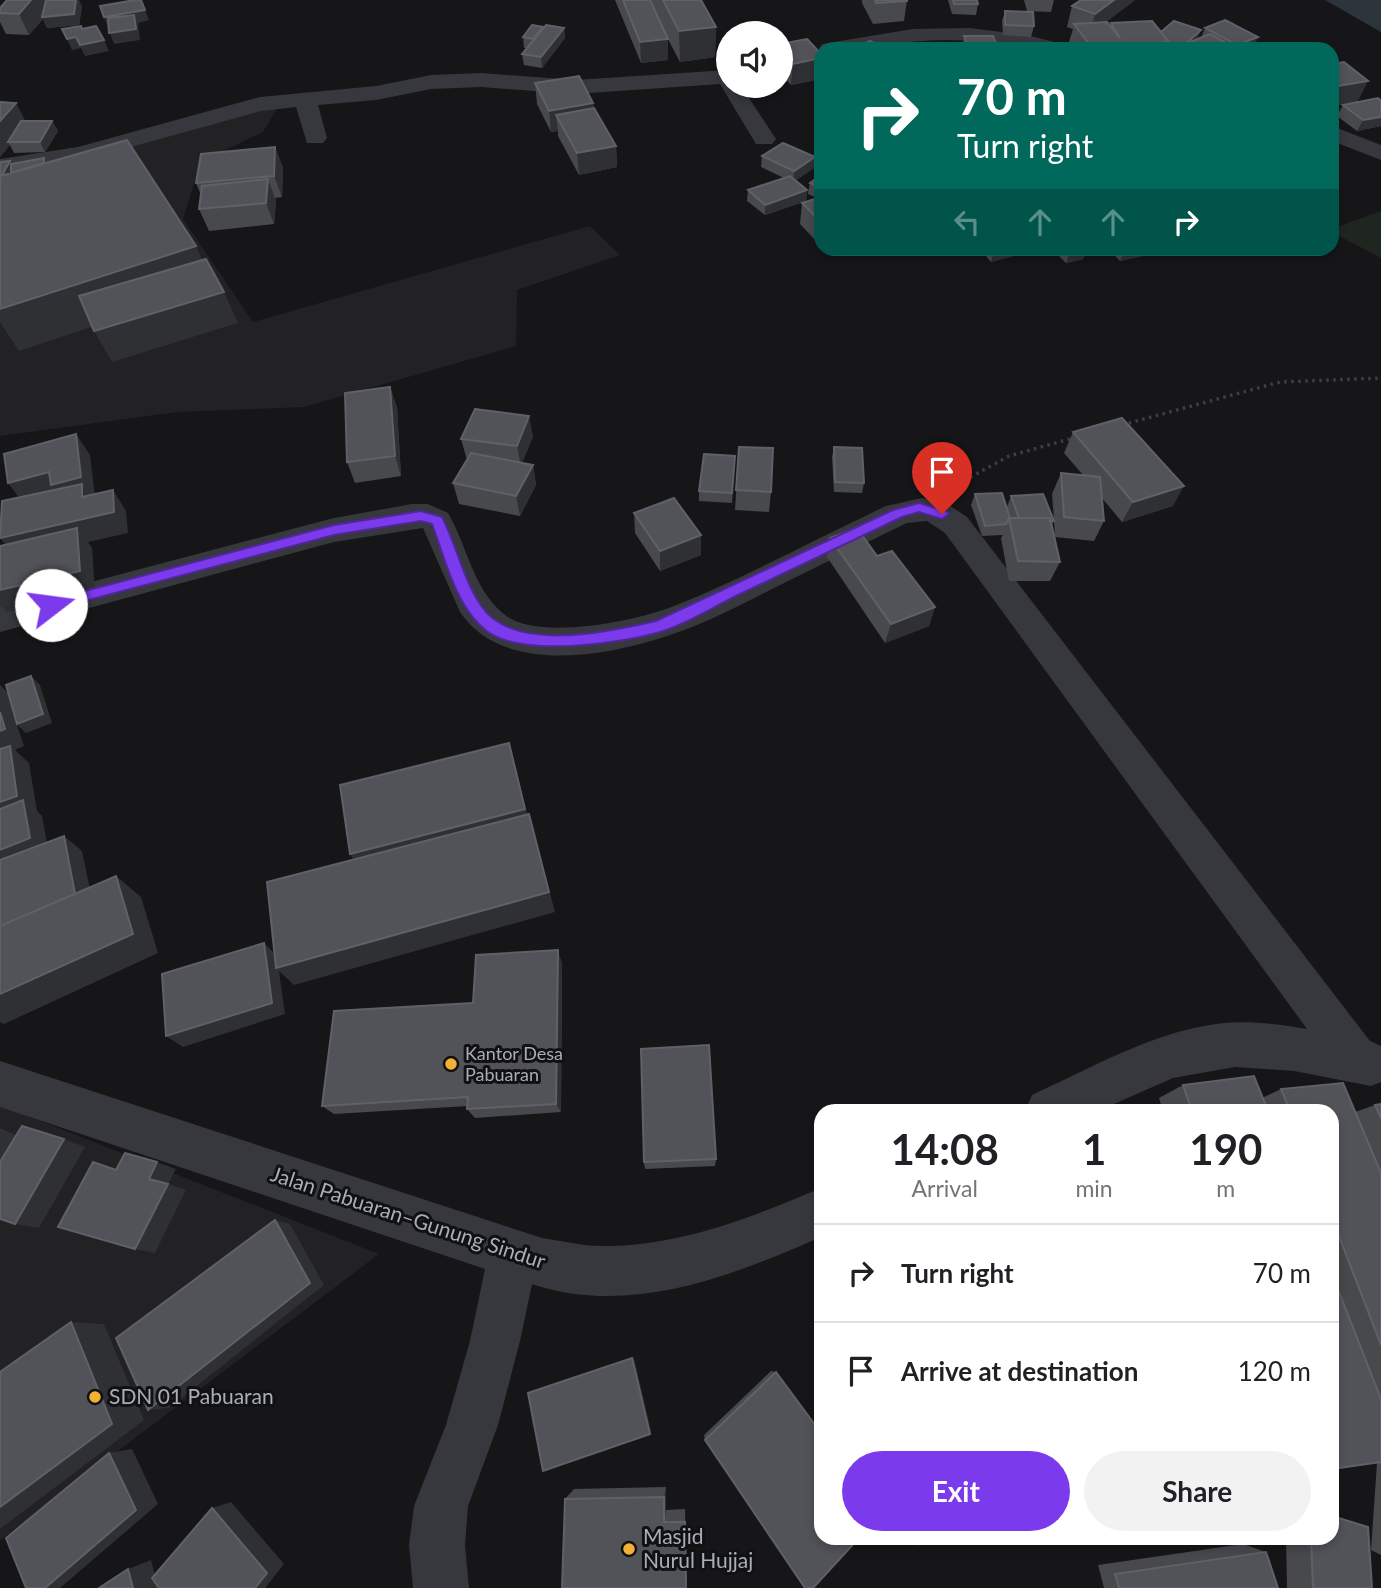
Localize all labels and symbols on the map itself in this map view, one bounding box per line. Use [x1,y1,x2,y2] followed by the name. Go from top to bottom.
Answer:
[912,442,972,514] pin
[14,568,88,642] position arrow
[465,1042,563,1085] place label: Kantor Desa Pabuaran
[443,1056,459,1072] marker: Kantor Desa Pabuaran
[268,1160,549,1273] street label: Jalan Pabuaran–Gunung Sindur
[109,1383,274,1408] place label: SDN 01 Pabuaran
[87,1389,103,1405] marker: SDN 01 Pabuaran
[643,1523,753,1572] place label: Masjid Nurul Hujjaj
[621,1541,637,1557] marker: Masjid Nurul Hujjaj

